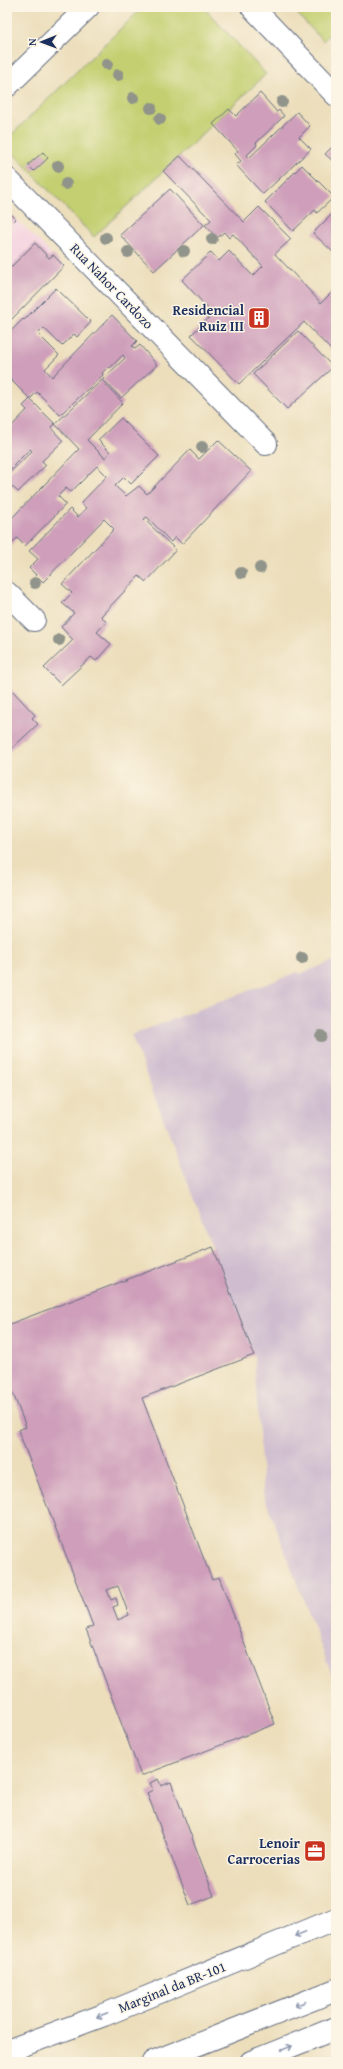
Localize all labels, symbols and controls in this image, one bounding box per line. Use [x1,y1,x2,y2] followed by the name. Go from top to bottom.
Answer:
[22,22,62,62] north arrow
[24,38,40,46] text: N
[66,239,158,333] street label: Rua Nahor Cardozo
[173,300,245,336] place label: Residencial Ruiz III
[246,305,272,331] building icon: Residencial Ruiz III
[227,1833,301,1869] place label: Lenoir Carrocerias
[302,1838,328,1864] office icon: Lenoir Carrocerias
[294,1930,306,1938] one-way arrow
[115,1956,229,2018] street label: Marginal da BR-101
[294,2001,306,2009] one-way arrow
[97,2012,109,2020] one-way arrow
[281,2043,293,2051] one-way arrow

